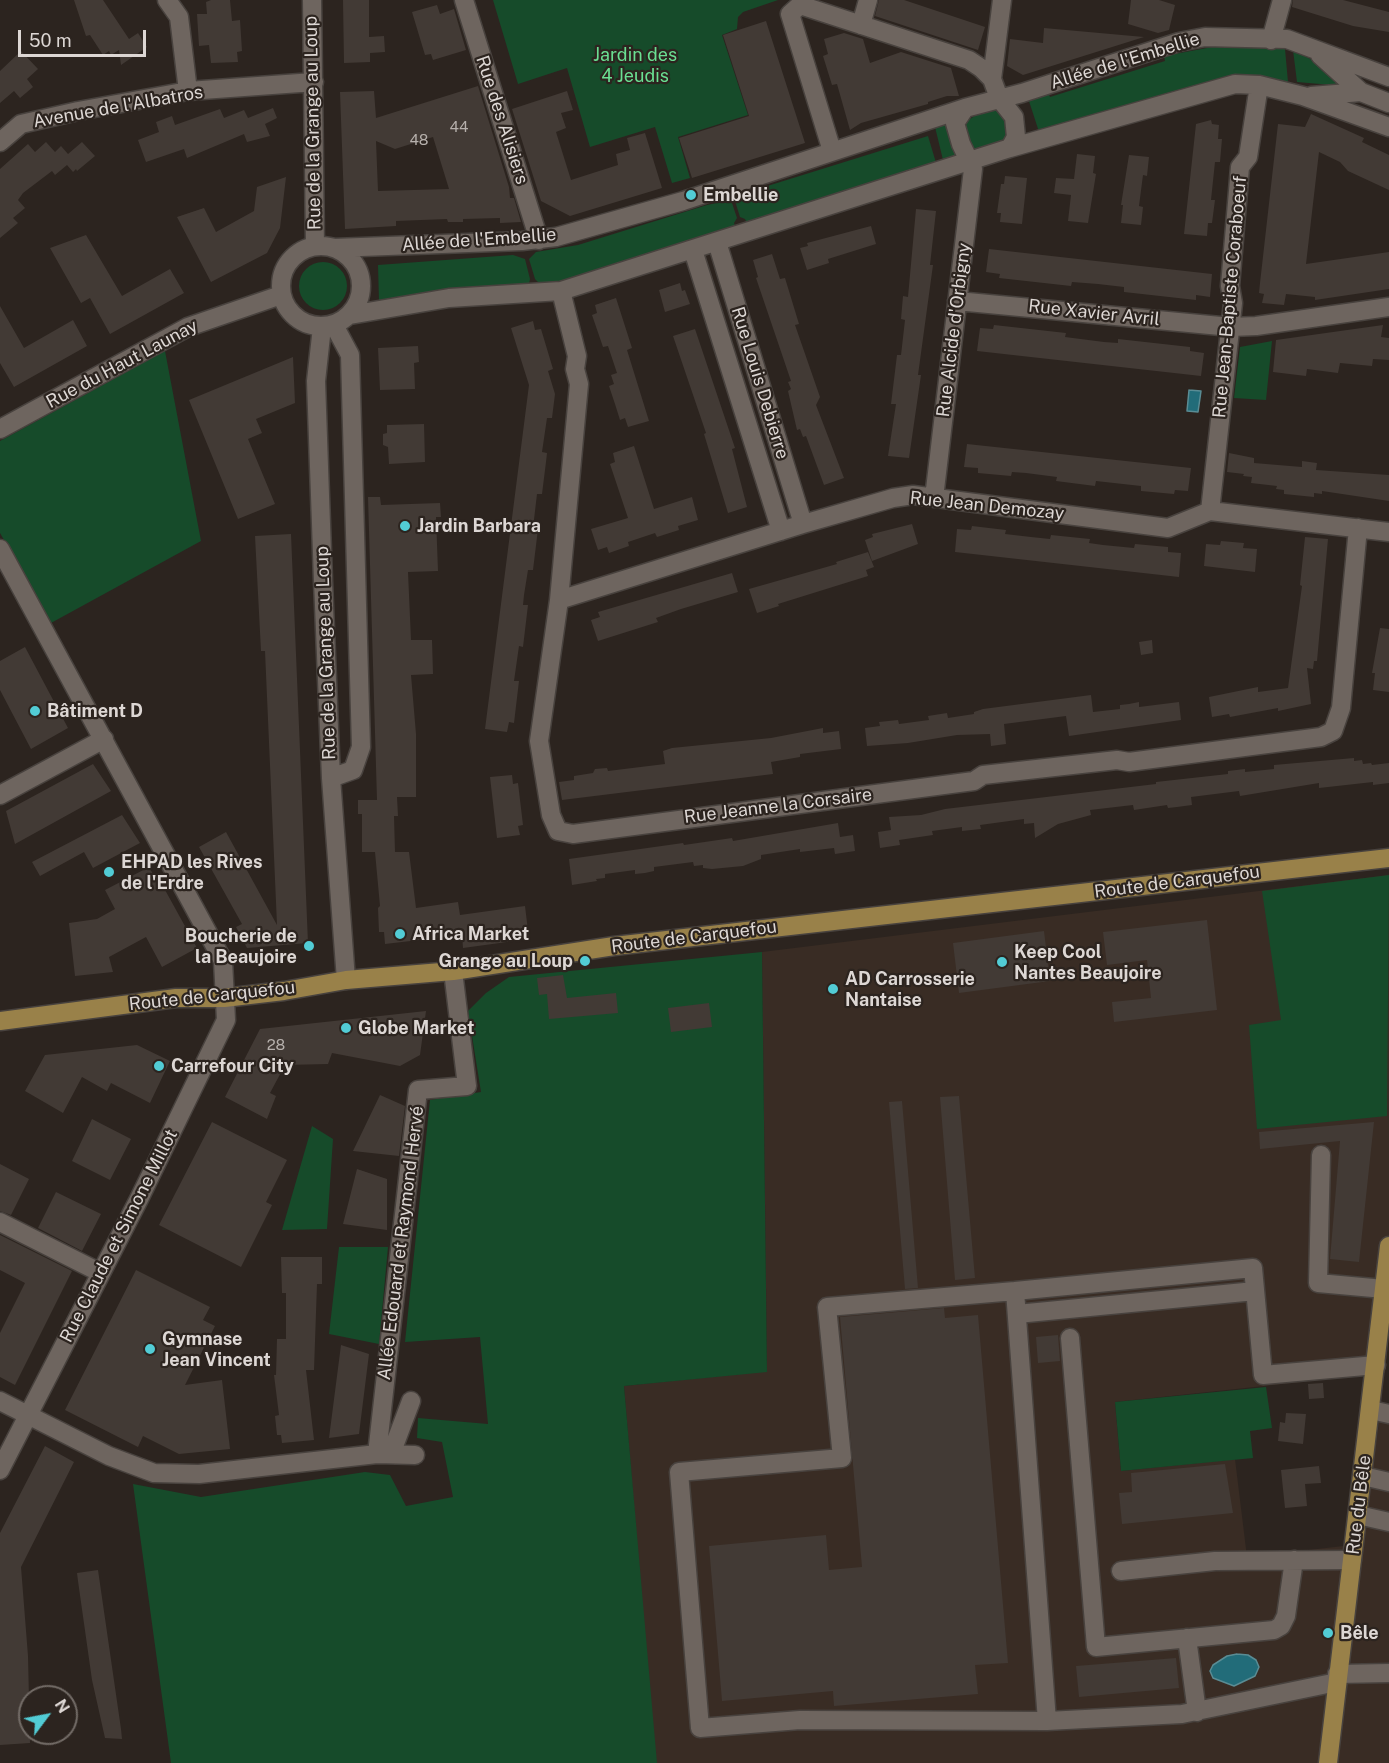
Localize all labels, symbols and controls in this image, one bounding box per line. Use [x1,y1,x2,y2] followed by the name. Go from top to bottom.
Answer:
[300,16,326,230] street label: Rue de la Grange au Loup
[21,18,148,56] scale bar
[1048,28,1202,94] street label: Allée de l'Embellie
[29,30,72,51] text: 50 m
[593,44,677,86] park label: Jardin des 4 Jeudis
[471,53,533,187] street label: Rue des Alisiers
[31,81,205,133] street label: Avenue de l'Albatros
[450,118,468,136] house number: 44
[409,131,429,149] house number: 48
[1209,175,1251,419] street label: Rue Jean-Baptiste Coraboeuf
[703,184,778,206] place label: Embellie
[684,188,698,202] marker: Embellie
[401,224,557,256] street label: Allée de l'Embellie
[933,242,975,418] street label: Rue Alcide d'Orbigny
[1027,295,1161,331] street label: Rue Xavier Avril
[727,304,793,462] street label: Rue Louis Debierre
[43,315,201,413] street label: Rue du Haut Launay
[909,487,1065,525] street label: Rue Jean Demozay
[417,515,541,537] place label: Jardin Barbara
[398,519,412,533] marker: Jardin Barbara
[311,546,341,760] street label: Rue de la Grange au Loup
[47,700,143,722] place label: Bâtiment D
[28,704,42,718] marker: Bâtiment D
[683,784,873,828] street label: Rue Jeanne la Corsaire
[121,851,262,894] place label: EHPAD les Rives de l'Erdre
[1093,861,1261,903] street label: Route de Carquefou
[102,865,116,879] marker: EHPAD les Rives de l'Erdre
[610,916,778,958] street label: Route de Carquefou
[412,923,529,945] place label: Africa Market
[185,925,297,968] place label: Boucherie de la Beaujoire
[393,927,407,941] marker: Africa Market
[302,939,316,953] marker: Boucherie de la Beaujoire
[1014,941,1162,984] place label: Keep Cool Nantes Beaujoire
[439,950,573,972] place label: Grange au Loup
[578,954,592,968] marker: Grange au Loup
[995,955,1009,969] marker: Keep Cool Nantes Beaujoire
[845,968,975,1010] place label: AD Carrosserie Nantaise
[128,977,296,1015] street label: Route de Carquefou
[826,982,840,996] marker: AD Carrosserie Nantaise
[358,1017,474,1039] place label: Globe Market
[339,1021,353,1035] marker: Globe Market
[267,1036,285,1054] house number: 28
[171,1055,294,1077] place label: Carrefour City
[152,1059,166,1073] marker: Carrefour City
[373,1105,429,1381] street label: Allée Edouard et Raymond Hervé
[56,1126,182,1346] street label: Rue Claude et Simone Millot
[162,1328,271,1370] place label: Gymnase Jean Vincent
[143,1342,157,1356] marker: Gymnase Jean Vincent
[1342,1454,1376,1556] street label: Rue du Bêle
[1340,1622,1379,1644] place label: Bêle
[1321,1626,1335,1640] marker: Bêle
[18,1685,78,1745] north arrow
[51,1696,73,1717] text: N

